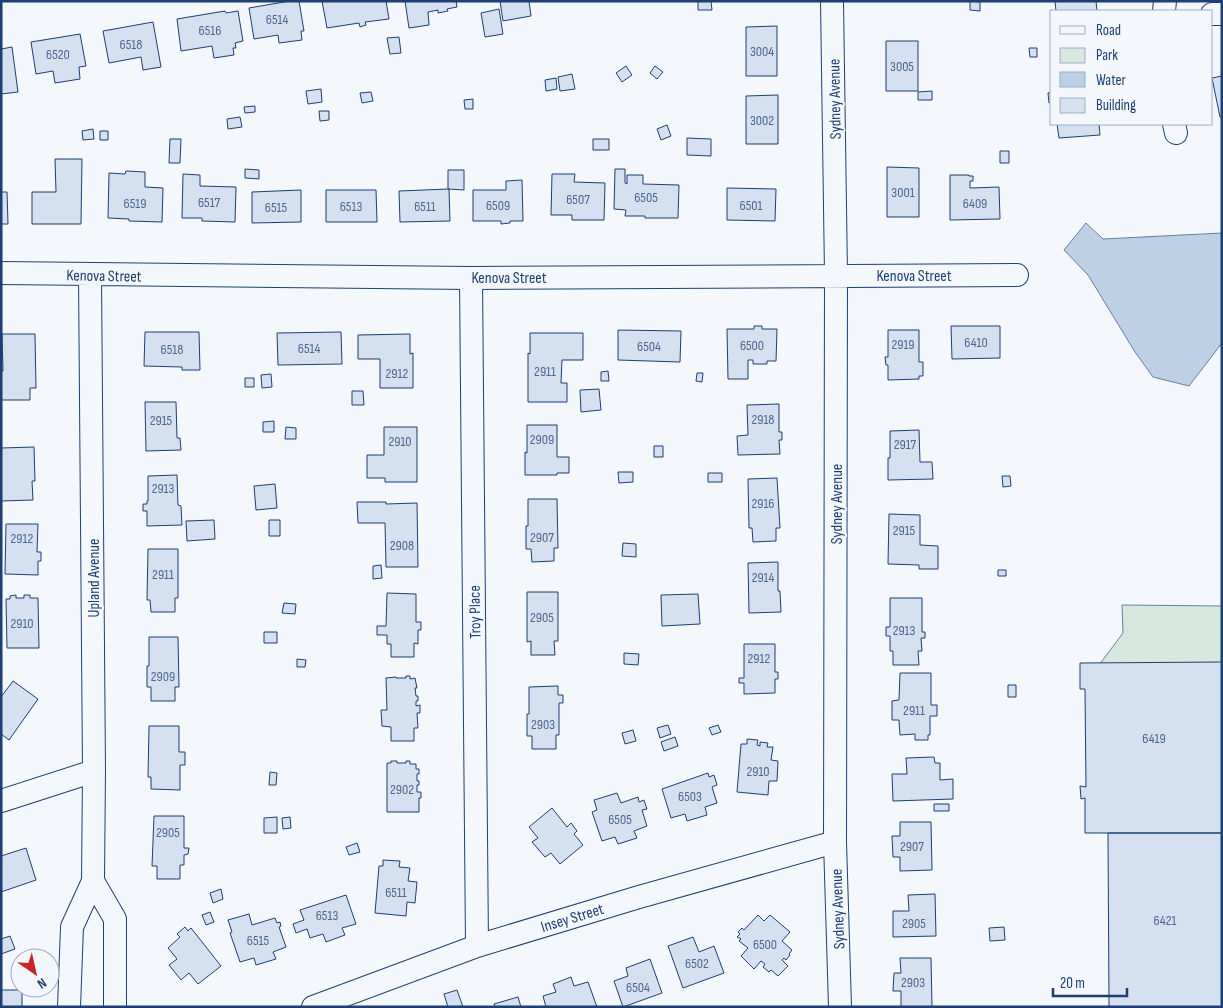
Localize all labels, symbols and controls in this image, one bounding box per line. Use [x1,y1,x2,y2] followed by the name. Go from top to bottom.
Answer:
[1050,10,1213,125] legend
[266,11,288,28] house number: 6514
[1096,21,1121,40] text: Road
[199,22,221,39] house number: 6516
[120,36,142,53] house number: 6518
[750,43,774,60] house number: 3004
[46,46,70,63] house number: 6520
[1096,46,1118,65] text: Park
[890,58,914,75] house number: 3005
[825,59,846,139] street label: Sydney Avenue
[1096,71,1127,90] text: Water
[1096,96,1136,115] text: Building
[750,112,774,129] house number: 3002
[891,184,915,201] house number: 3001
[634,189,658,206] house number: 6505
[566,191,590,208] house number: 6507
[198,194,221,211] house number: 6517
[124,195,146,212] house number: 6519
[963,195,987,212] house number: 6409
[486,197,510,214] house number: 6509
[740,197,763,214] house number: 6501
[340,198,362,215] house number: 6513
[414,198,436,215] house number: 6511
[265,199,288,216] house number: 6515
[66,266,142,287] street label: Kenova Street
[876,267,952,286] street label: Kenova Street
[471,269,547,288] street label: Kenova Street
[964,334,988,351] house number: 6410
[891,336,915,353] house number: 2919
[740,337,764,354] house number: 6500
[637,338,661,355] house number: 6504
[298,340,320,357] house number: 6514
[161,341,183,358] house number: 6518
[534,363,556,380] house number: 2911
[386,365,409,382] house number: 2912
[751,411,775,428] house number: 2918
[150,412,173,429] house number: 2915
[530,431,554,448] house number: 2909
[388,433,412,450] house number: 2910
[894,436,917,453] house number: 2917
[828,464,847,544] street label: Sydney Avenue
[152,480,174,497] house number: 2913
[751,495,775,512] house number: 2916
[893,522,916,539] house number: 2915
[530,529,554,546] house number: 2907
[11,530,34,547] house number: 2912
[390,537,414,554] house number: 2908
[85,539,104,617] street label: Upland Avenue
[152,566,174,583] house number: 2911
[752,569,775,586] house number: 2914
[466,585,485,639] street label: Troy Place
[530,609,554,626] house number: 2905
[10,615,34,632] house number: 2910
[893,622,915,639] house number: 2913
[748,650,771,667] house number: 2912
[151,668,175,685] house number: 2909
[903,702,925,719] house number: 2911
[531,716,555,733] house number: 2903
[1142,730,1166,747] house number: 6419
[746,763,770,780] house number: 2910
[390,781,414,798] house number: 2902
[678,788,702,805] house number: 6503
[608,811,632,828] house number: 6505
[156,824,180,841] house number: 2905
[900,838,924,855] house number: 2907
[828,868,849,950] street label: Sydney Avenue
[385,884,407,901] house number: 6511
[539,900,606,937] street label: Insey Street
[316,907,338,924] house number: 6513
[1153,912,1177,929] house number: 6421
[902,915,926,932] house number: 2905
[247,932,270,949] house number: 6515
[753,936,777,953] house number: 6500
[10,948,60,998] north arrow
[685,955,709,972] house number: 6502
[1053,966,1127,998] scale bar
[34,974,50,993] text: N
[901,974,925,991] house number: 2903
[1060,974,1085,993] text: 20 m
[626,979,650,996] house number: 6504

